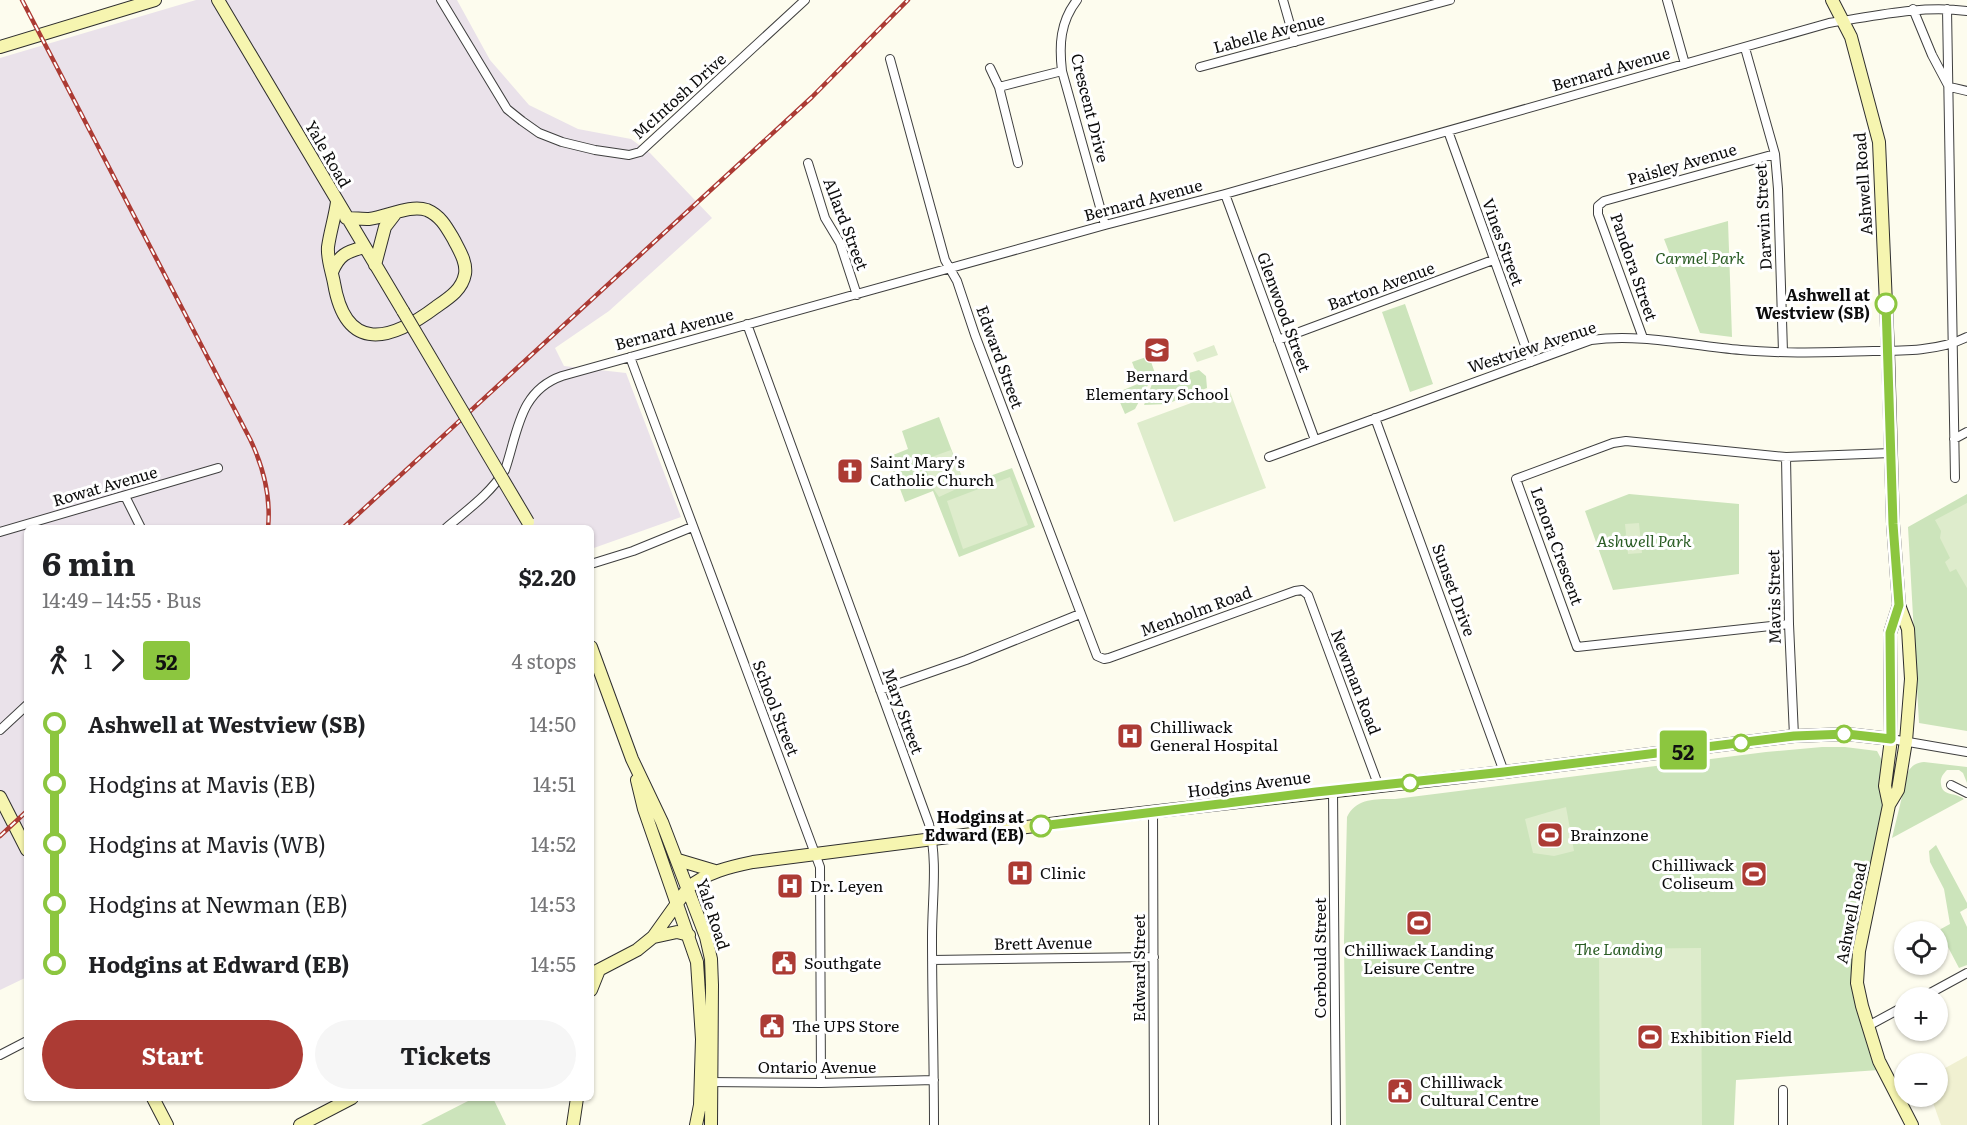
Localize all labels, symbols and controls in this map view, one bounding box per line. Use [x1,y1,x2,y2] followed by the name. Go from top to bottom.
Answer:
[1210,6,1327,58] street label: Labelle Avenue
[1549,40,1673,96] street label: Bernard Avenue
[626,47,731,144] street label: McIntosh Drive
[1066,51,1116,165] street label: Crescent Drive
[300,115,358,192] street label: Yale Road
[1846,131,1878,236] street label: Ashwell Road
[1624,136,1739,190] street label: Paisley Avenue
[1747,163,1777,271] street label: Darwin Street
[1081,172,1205,226] street label: Bernard Avenue
[818,174,876,274] street label: Allard Street
[1477,194,1531,289] street label: Vines Street
[1605,210,1665,324] street label: Pandora Street
[1655,245,1745,269] park label: Carmel Park
[1252,248,1318,376] street label: Glenwood Street
[1324,255,1437,316] street label: Barton Avenue
[1755,282,1870,324] place label: Ashwell at Westview (SB)
[1875,293,1897,315] marker: Ashwell at Westview (SB)
[612,301,736,355] street label: Bernard Avenue
[971,302,1031,412] street label: Edward Street
[1464,314,1599,378] street label: Westview Avenue
[1142,335,1172,365] school or university icon: Bernard Elementary School
[1085,363,1229,405] place label: Bernard Elementary School
[870,449,995,491] place label: Saint Mary's Catholic Church
[835,456,865,486] church icon: Saint Mary's Catholic Church
[50,459,160,511] street label: Rowat Avenue
[1525,483,1591,609] street label: Lenora Crescent
[1597,528,1692,552] park label: Ashwell Park
[42,537,136,586] text: 6 min
[1427,540,1483,639] street label: Sunset Drive
[1760,549,1786,645] street label: Mavis Street
[518,560,576,593] text: $2.20
[1137,579,1255,641] street label: Menholm Road
[42,584,201,614] text: 14:49 – 14:55 · Bus
[1326,625,1388,738] street label: Newman Road
[42,644,75,677] icon: walk
[101,644,134,677] icon: forward
[84,645,92,675] text: 1
[155,645,178,676] text: 52
[512,645,576,675] text: 4 stops
[748,656,806,759] street label: School Street
[877,664,931,758] street label: Mary Street
[88,707,366,740] text: Ashwell at Westview (SB)
[529,708,576,738] text: 14:50
[1150,714,1278,756] place label: Chilliwack General Hospital
[1115,721,1145,751] hospital icon: Chilliwack General Hospital
[1835,725,1853,743] unlabelled marker
[1656,730,1710,770] line badge: 52
[1732,734,1750,752] unlabelled marker
[1672,735,1694,766] text: 52
[1186,764,1312,802] street label: Hodgins Avenue
[88,767,316,800] text: Hodgins at Mavis (EB)
[533,768,576,798] text: 14:51
[1401,774,1419,792] unlabelled marker
[924,804,1024,846] place label: Hodgins at Edward (EB)
[1030,815,1052,837] marker: Hodgins at Edward (EB)
[1535,820,1565,850] sports icon: Brainzone
[1570,822,1648,846] place label: Brainzone
[88,827,326,860] text: Hodgins at Mavis (WB)
[531,828,576,858] text: 14:52
[1652,852,1734,894] place label: Chilliwack Coliseum
[1005,858,1035,888] hospital icon: Clinic
[1739,859,1769,889] sports icon: Chilliwack Coliseum
[1040,860,1086,884] place label: Clinic
[1828,860,1872,966] street label: Ashwell Road
[775,871,805,901] hospital icon: Dr. Leyen
[810,873,884,897] place label: Dr. Leyen
[691,875,737,953] street label: Yale Road
[88,887,348,920] text: Hodgins at Newman (EB)
[530,888,576,918] text: 14:53
[1307,897,1331,1018] street label: Corbould Street
[1404,908,1434,938] sports icon: Chilliwack Landing Leisure Centre
[1126,913,1150,1022] street label: Edward Street
[1894,921,1948,1107] map controls
[1894,921,1948,975] button: locate
[994,929,1092,955] street label: Brett Avenue
[1575,936,1663,960] park label: The Landing
[1344,937,1494,979] place label: Chilliwack Landing Leisure Centre
[88,947,349,980] text: Hodgins at Edward (EB)
[531,948,576,978] text: 14:55
[769,948,799,978] public building icon: Southgate
[804,950,881,974] place label: Southgate
[1894,987,1948,1041] button: +
[757,1011,787,1041] public building icon: The UPS Store
[792,1013,899,1037] place label: The UPS Store
[42,1020,303,1089] button: Start
[315,1020,576,1089] button: Tickets
[1635,1022,1665,1052] sports icon: Exhibition Field
[1670,1024,1793,1048] place label: Exhibition Field
[1894,1053,1948,1107] button: −
[758,1054,876,1078] street label: Ontario Avenue
[1420,1069,1539,1111] place label: Chilliwack Cultural Centre
[1385,1076,1415,1106] public building icon: Chilliwack Cultural Centre

